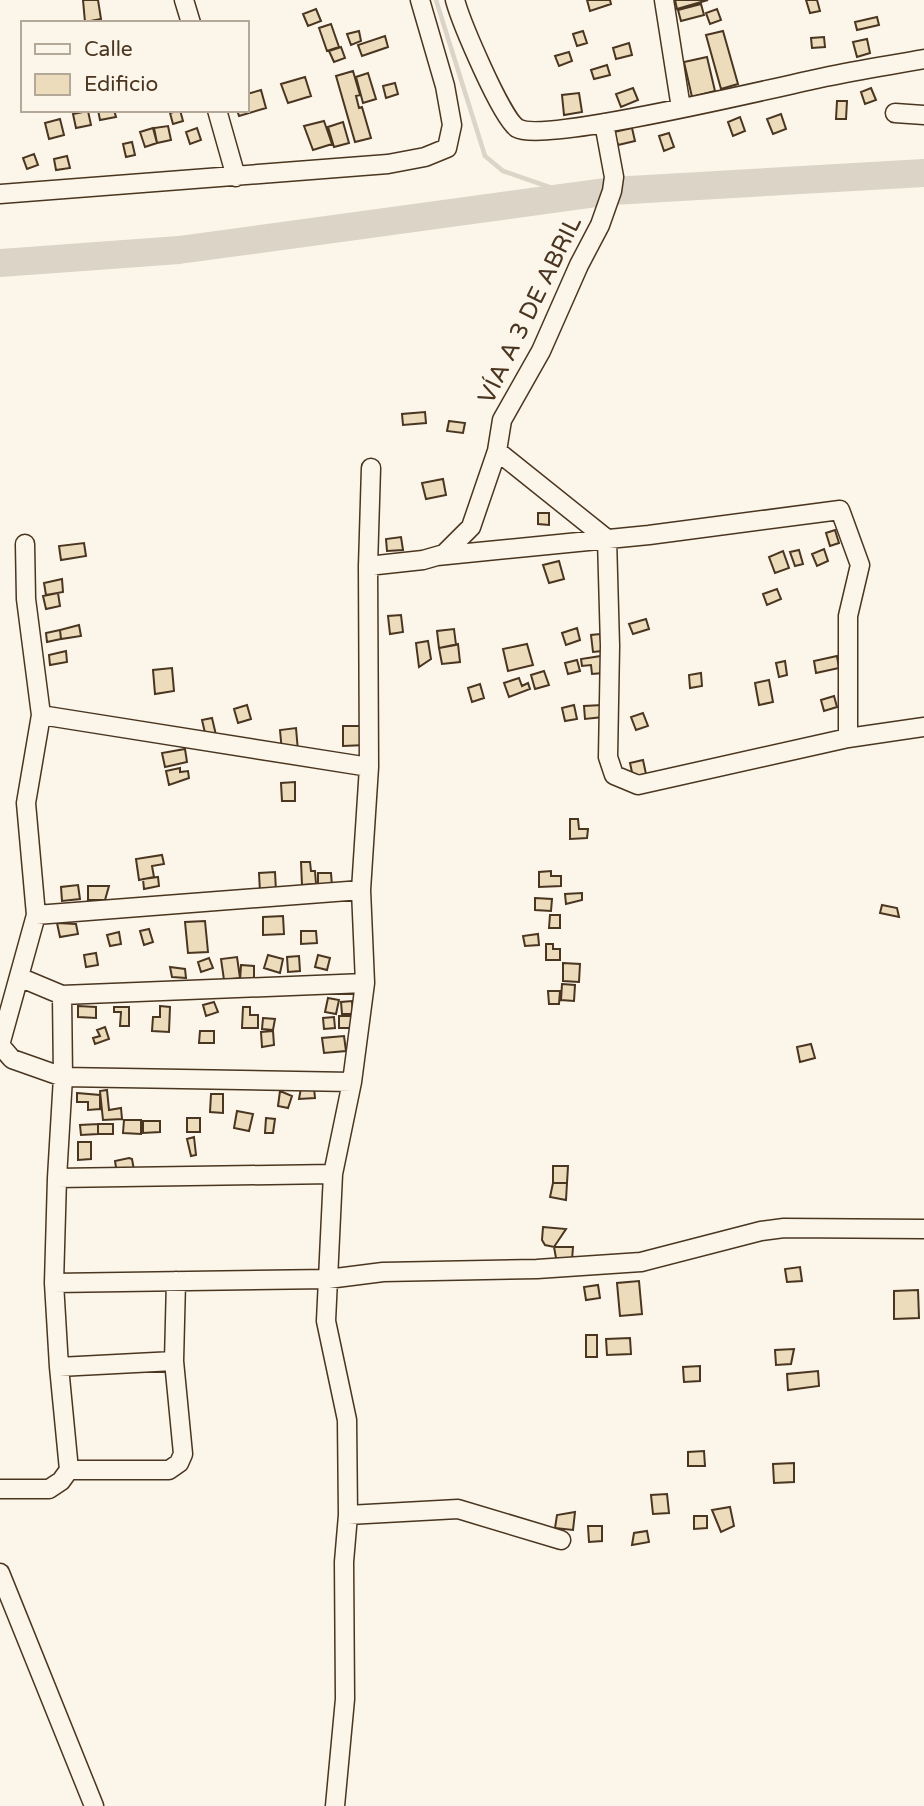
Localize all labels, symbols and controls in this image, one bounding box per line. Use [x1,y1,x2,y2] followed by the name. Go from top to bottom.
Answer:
[21,21,248,112] legend
[84,37,133,62] text: Calle
[84,72,158,97] text: Edificio
[471,211,588,408] street label: VÍA A 3 DE ABRIL

